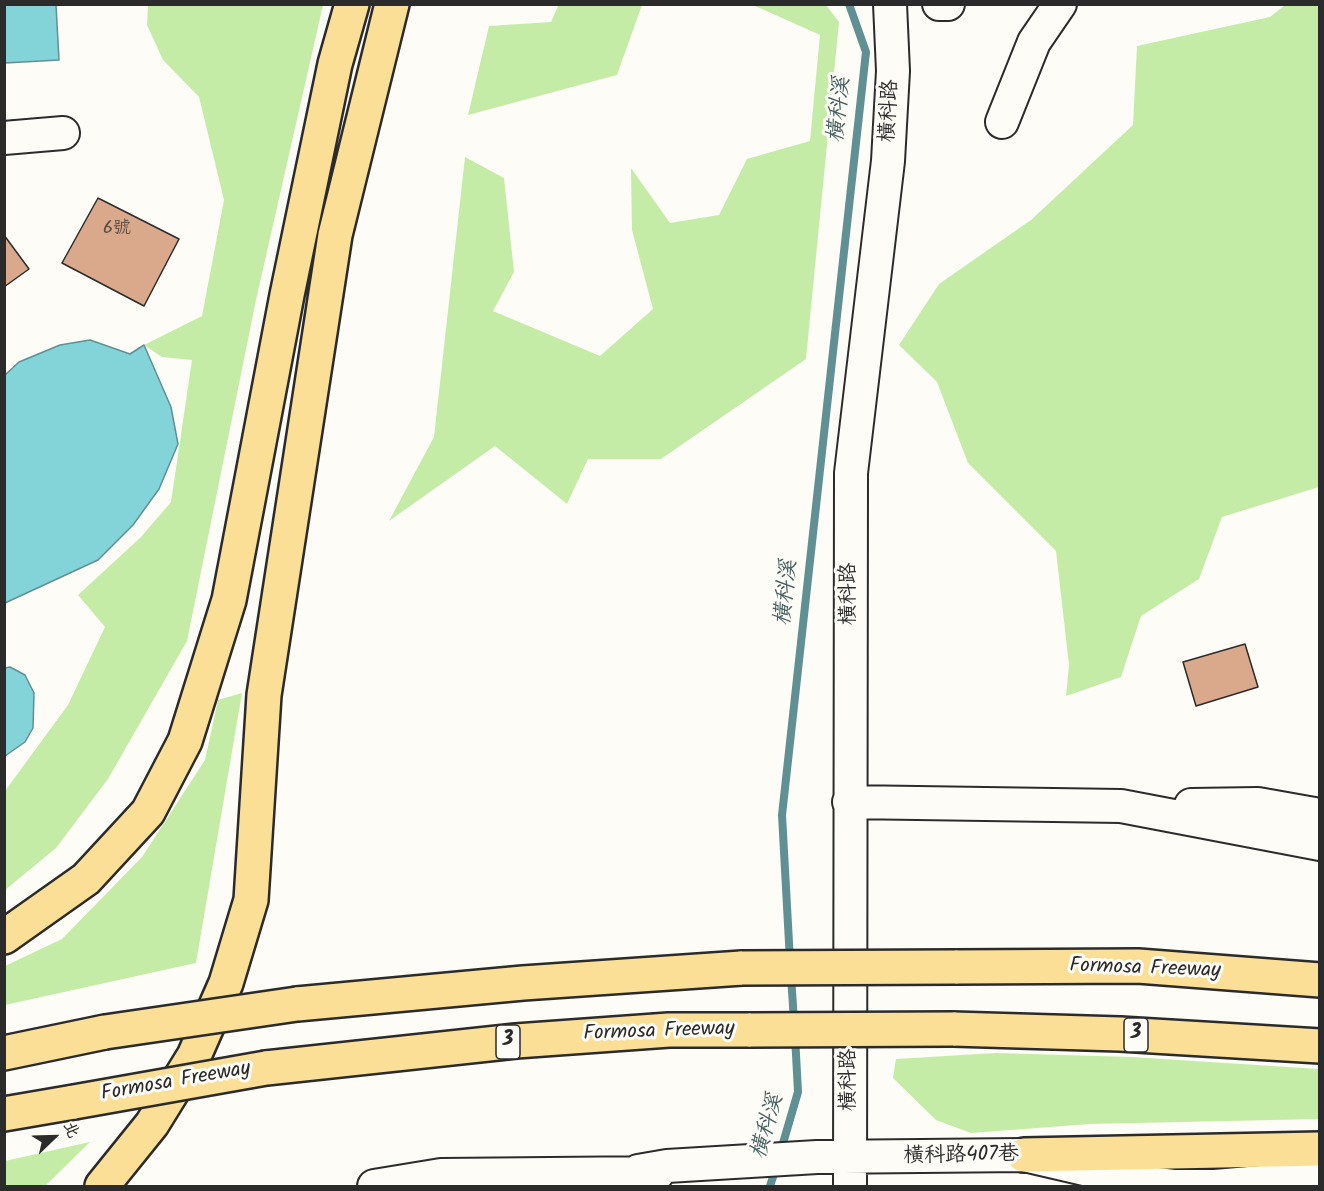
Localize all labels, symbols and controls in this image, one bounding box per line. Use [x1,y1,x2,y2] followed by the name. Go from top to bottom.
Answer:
[824,76,858,144] water label: 橫科溪
[877,79,905,143] street label: 橫科路
[103,219,131,241] house number: 6號
[771,559,805,627] water label: 橫科溪
[837,563,863,625] street label: 橫科路
[1069,955,1221,985] street label: Formosa Freeway
[583,1018,735,1048] street label: Formosa Freeway
[1124,1018,1148,1052] road number: 3
[496,1025,520,1059] road number: 3
[837,1049,863,1111] street label: 橫科路
[99,1057,253,1109] street label: Formosa Freeway
[747,1092,791,1162] water label: 橫科溪
[24,1107,84,1167] north arrow
[56,1118,86,1142] text: 北
[903,1143,1019,1171] street label: 橫科路407巷

